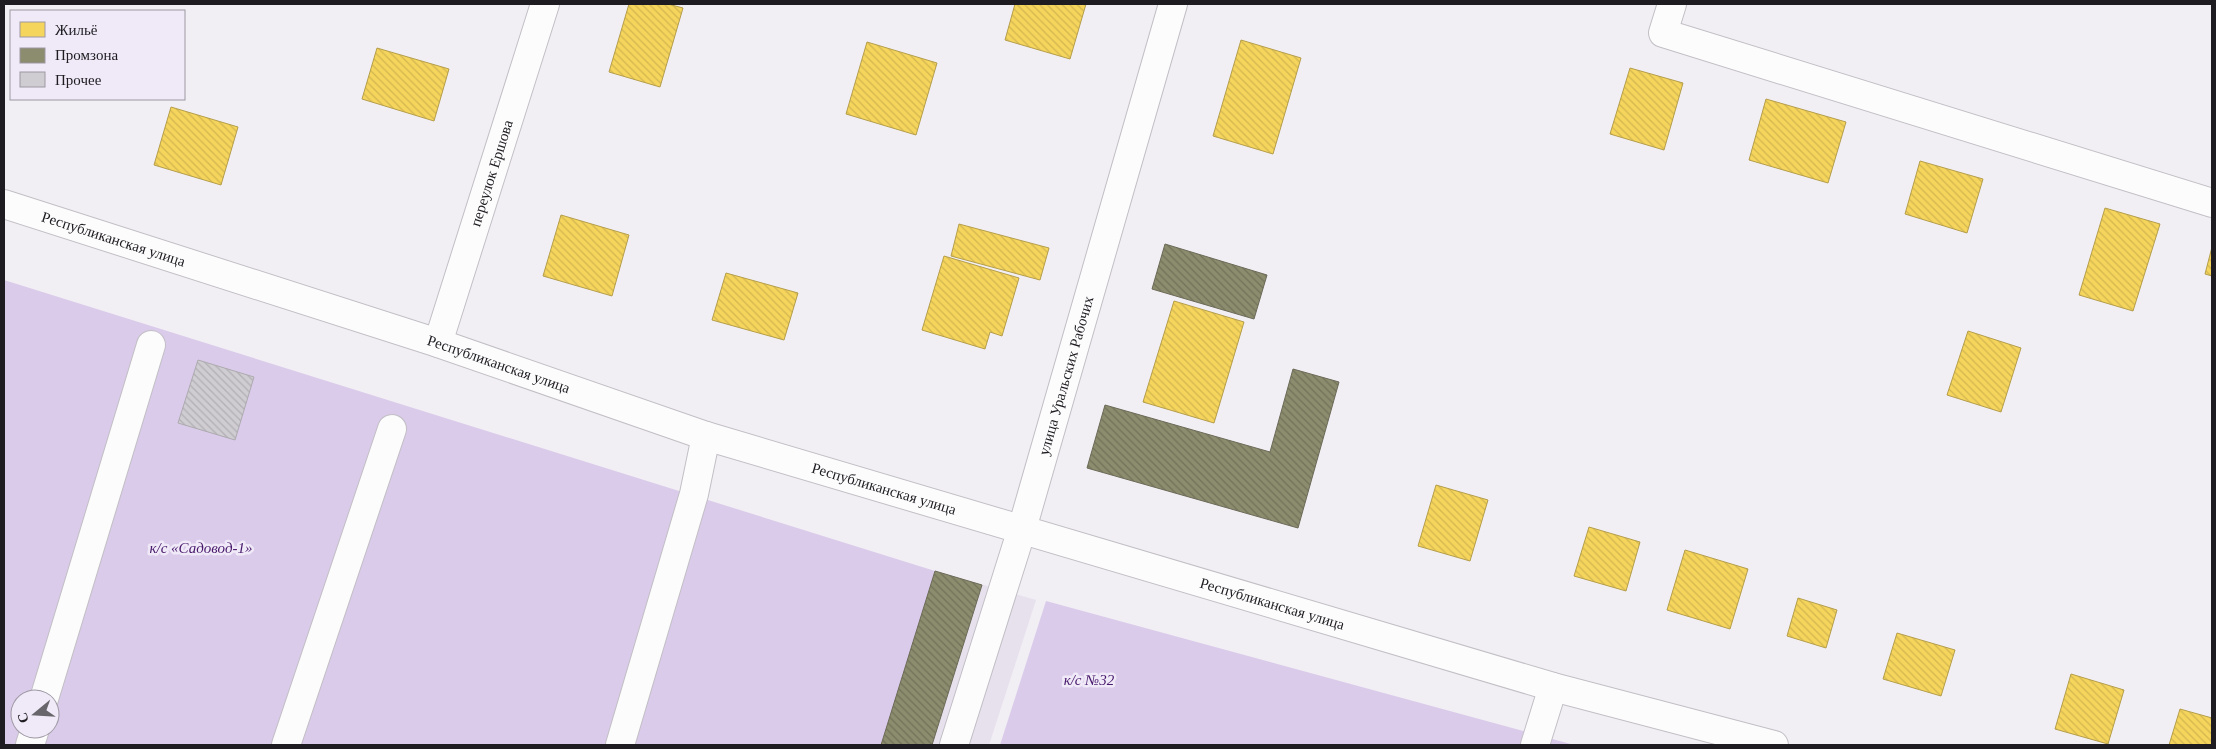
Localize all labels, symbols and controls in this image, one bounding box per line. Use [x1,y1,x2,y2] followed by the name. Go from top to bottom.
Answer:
[10,10,185,100] legend
[55,22,98,38] text: Жильё
[55,47,118,63] text: Промзона
[55,72,102,88] text: Прочее
[467,118,516,228] street label: переулок Ершова
[40,209,188,270] street label: Республиканская улица
[1036,294,1097,457] street label: улица Уральских Рабочих
[425,332,572,396] street label: Республиканская улица
[810,460,958,518] street label: Республиканская улица
[150,540,253,556] park label: к/с «Садовод-1»
[1198,575,1347,633] street label: Республиканская улица
[1064,672,1115,688] park label: к/с №32
[10,689,60,739] north arrow
[14,711,32,725] text: С

